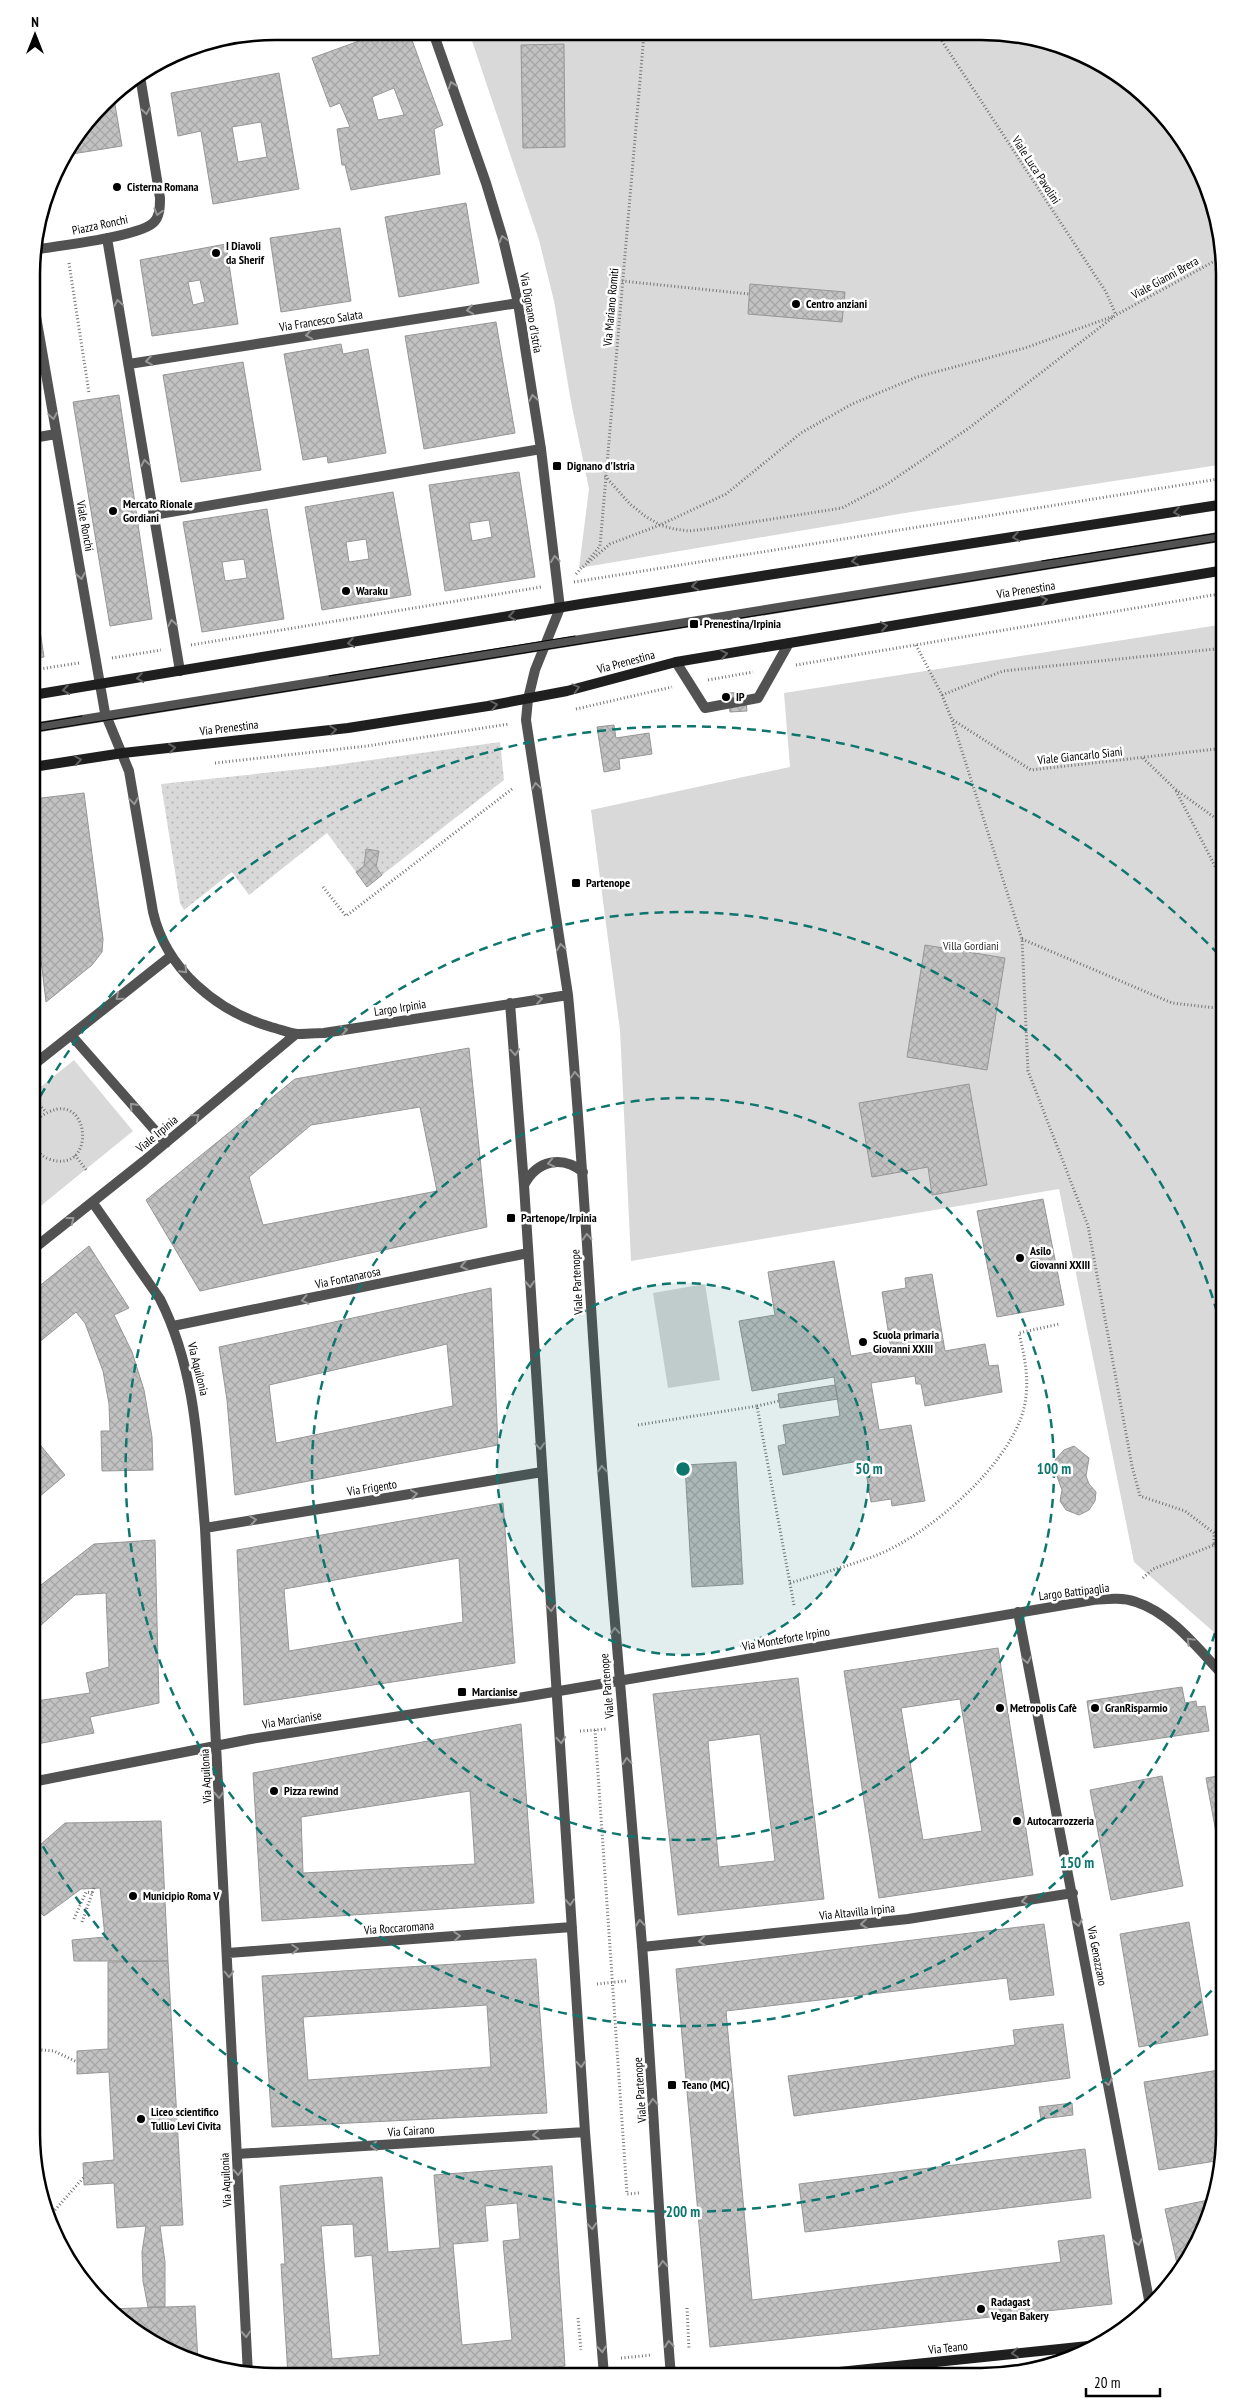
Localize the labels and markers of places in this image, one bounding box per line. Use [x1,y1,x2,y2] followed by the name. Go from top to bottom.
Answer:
[127,179,199,194] place label: Cisterna Romana
[111,181,123,193] marker: Cisterna Romana
[226,238,265,267] place label: I Diavoli da Sherif
[210,247,222,259] marker: I Diavoli da Sherif
[806,296,867,311] place label: Centro anziani
[790,298,802,310] marker: Centro anziani
[567,458,635,473] place label: Dignano d'Istria
[551,460,563,472] marker: Dignano d'Istria
[123,496,193,525] place label: Mercato Rionale Gordiani
[107,505,119,517] marker: Mercato Rionale Gordiani
[355,583,388,598] place label: Waraku
[340,585,352,597] marker: Waraku
[704,616,781,631] place label: Prenestina/Irpinia
[688,618,700,630] marker: Prenestina/Irpinia
[736,689,745,704] place label: IP
[720,691,732,703] marker: IP
[586,875,630,890] place label: Partenope
[570,877,582,889] marker: Partenope
[521,1210,597,1225] place label: Partenope/Irpinia
[505,1212,517,1224] marker: Partenope/Irpinia
[1029,1243,1090,1272] place label: Asilo Giovanni XXIII
[1014,1252,1026,1264] marker: Asilo Giovanni XXIII
[873,1327,939,1356] place label: Scuola primaria Giovanni XXIII
[857,1336,869,1348] marker: Scuola primaria Giovanni XXIII
[674,1460,692,1478] centre of rings
[472,1684,518,1699] place label: Marcianise
[456,1686,468,1698] marker: Marcianise
[1010,1700,1077,1715] place label: Metropolis Cafè
[1105,1700,1168,1715] place label: GranRisparmio
[994,1702,1006,1714] marker: Metropolis Cafè
[1089,1702,1101,1714] marker: GranRisparmio
[284,1783,338,1798] place label: Pizza rewind
[268,1785,280,1797] marker: Pizza rewind
[1026,1813,1094,1828] place label: Autocarrozzeria
[1011,1815,1023,1827] marker: Autocarrozzeria
[143,1888,220,1903] place label: Municipio Roma V
[127,1890,139,1902] marker: Municipio Roma V
[682,2077,730,2092] place label: Teano (MC)
[666,2079,678,2091] marker: Teano (MC)
[151,2104,221,2133] place label: Liceo scientifico Tullio Levi Civita
[135,2113,147,2125] marker: Liceo scientifico Tullio Levi Civita
[990,2294,1049,2323] place label: Radagast Vegan Bakery
[975,2303,987,2315] marker: Radagast Vegan Bakery

